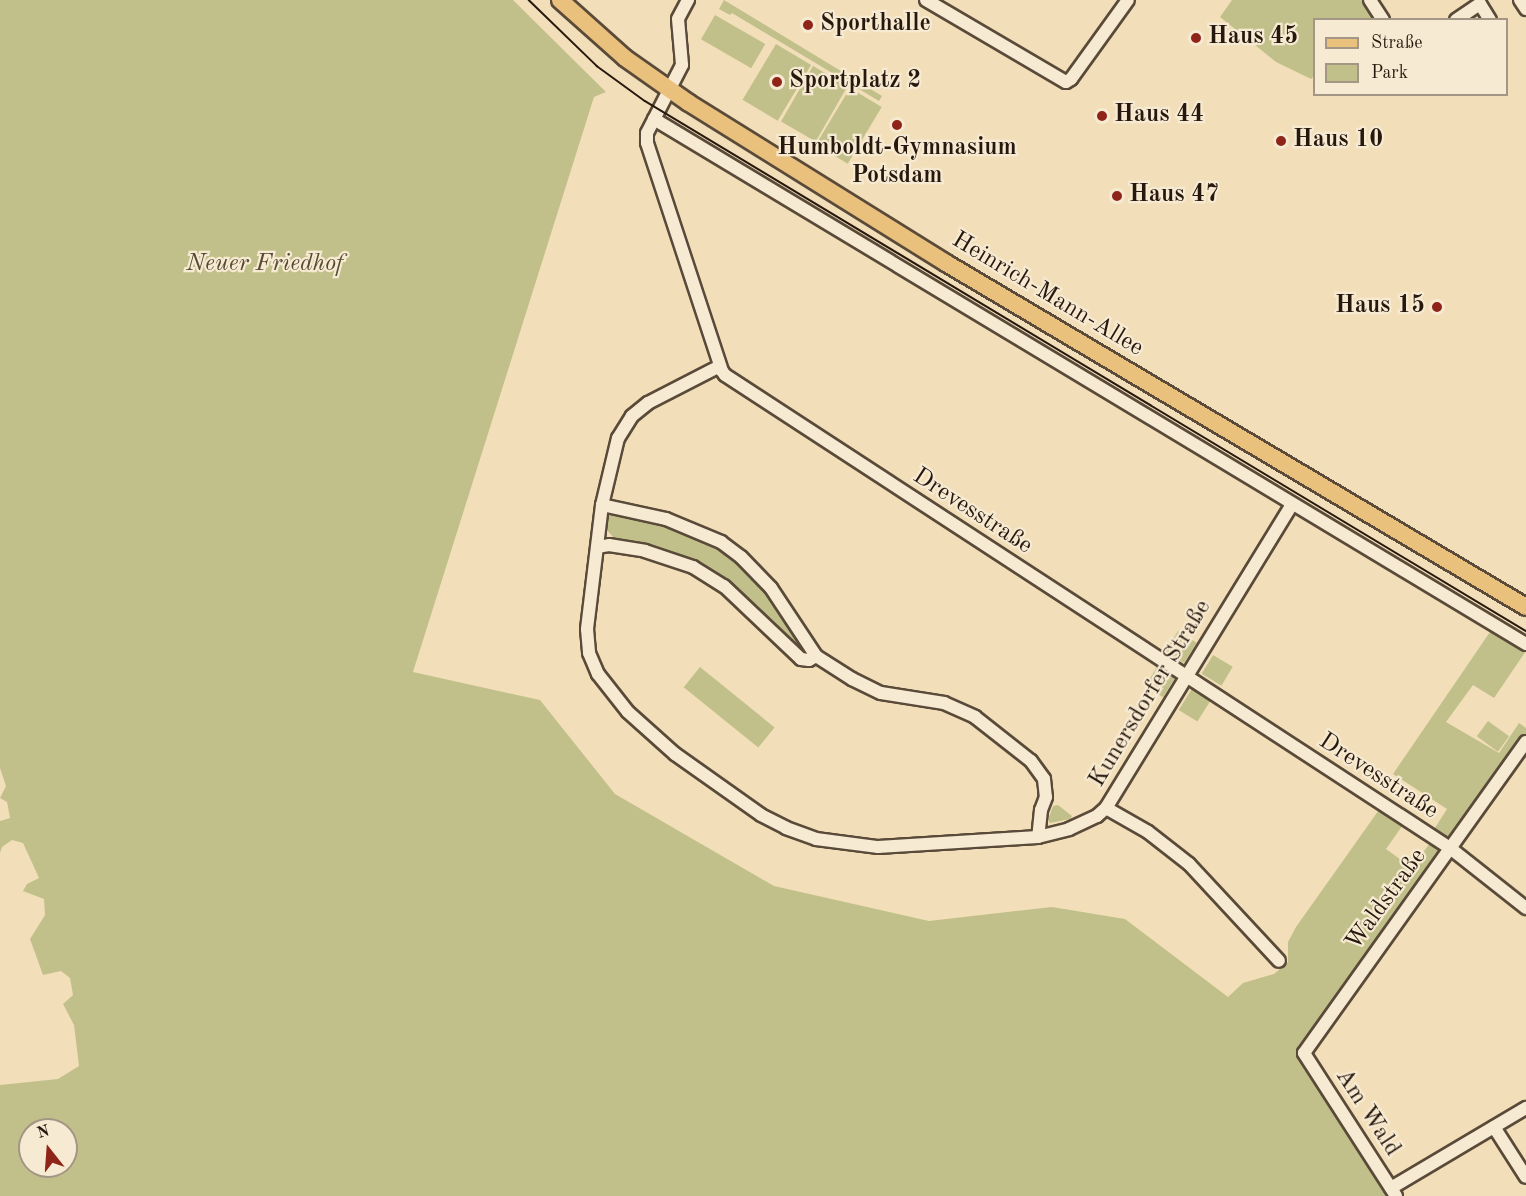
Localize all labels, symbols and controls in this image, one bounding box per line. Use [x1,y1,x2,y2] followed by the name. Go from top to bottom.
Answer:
[820,11,931,39] place label: Sporthalle
[801,18,815,32] marker: Sporthalle
[1313,18,1508,96] legend
[1208,24,1298,52] place label: Haus 45
[1189,31,1203,45] marker: Haus 45
[1371,34,1422,52] text: Straße
[1371,64,1408,82] text: Park
[789,68,921,96] place label: Sportplatz 2
[770,75,784,89] marker: Sportplatz 2
[1114,102,1204,130] place label: Haus 44
[1095,109,1109,123] marker: Haus 44
[890,118,904,132] marker: Humboldt-Gymnasium Potsdam
[1293,127,1383,155] place label: Haus 10
[1274,134,1288,148] marker: Haus 10
[777,135,1017,191] place label: Humboldt-Gymnasium Potsdam
[1129,182,1219,210] place label: Haus 47
[1110,189,1124,203] marker: Haus 47
[946,226,1148,364] street label: Heinrich-Mann-Allee
[186,251,344,279] park label: Neuer Friedhof
[1335,293,1425,321] place label: Haus 15
[1430,300,1444,314] marker: Haus 15
[907,463,1037,561] street label: Drevesstraße
[1084,595,1218,793] street label: Kunersdorfer Straße
[1313,728,1443,826] street label: Drevesstraße
[1340,843,1434,957] street label: Waldstraße
[1328,1064,1406,1162] street label: Am Wald
[18,1118,78,1178] north arrow
[35,1123,52,1142] text: N

